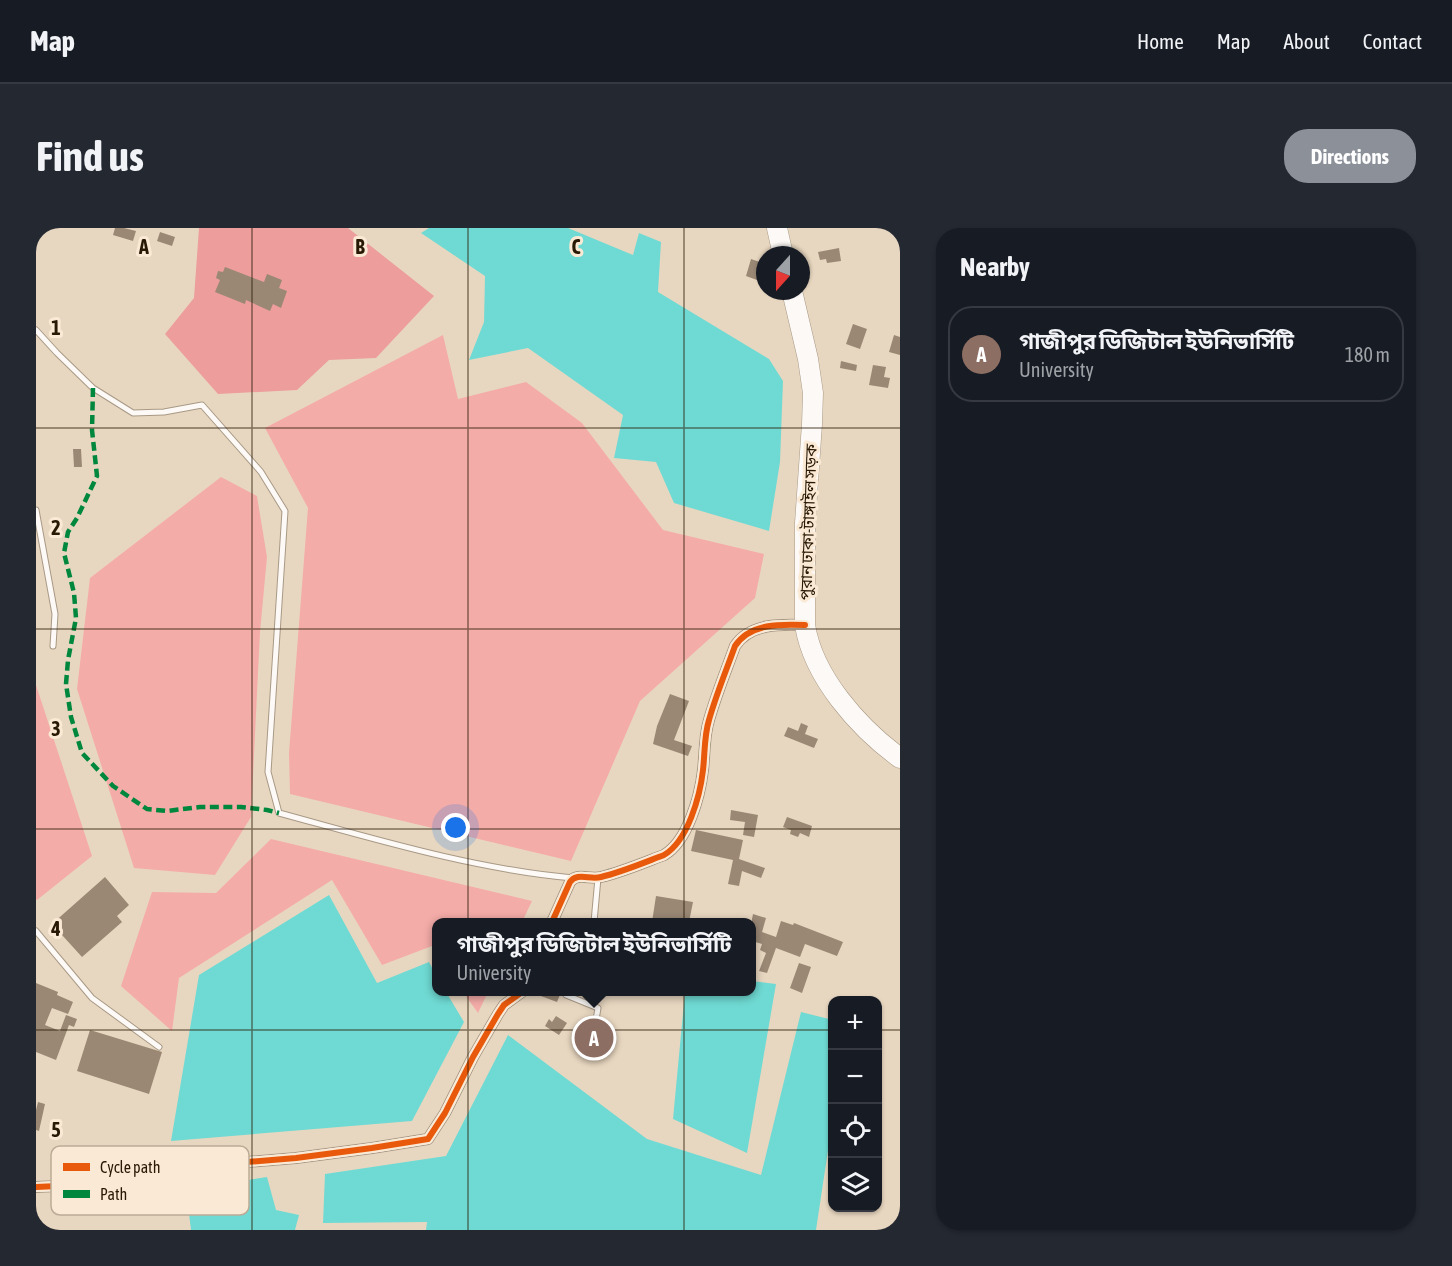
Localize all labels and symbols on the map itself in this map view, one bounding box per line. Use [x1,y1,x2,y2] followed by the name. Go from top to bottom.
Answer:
[138,235,149,258] text: A
[355,235,365,258] text: B
[572,235,581,258] text: C
[756,246,810,300] north arrow
[51,316,61,339] text: 1
[796,443,821,600] street label: পুরান ঢাকা-টাঙ্গাইল সড়ক
[51,516,61,539] text: 2
[51,717,61,740] text: 3
[441,813,470,842] your location
[50,917,61,940] text: 4
[574,1016,614,1060] pin: A
[51,1118,61,1141] text: 5
[51,1146,249,1215] legend
[100,1158,160,1177] text: Cycle path
[100,1185,127,1203] text: Path

